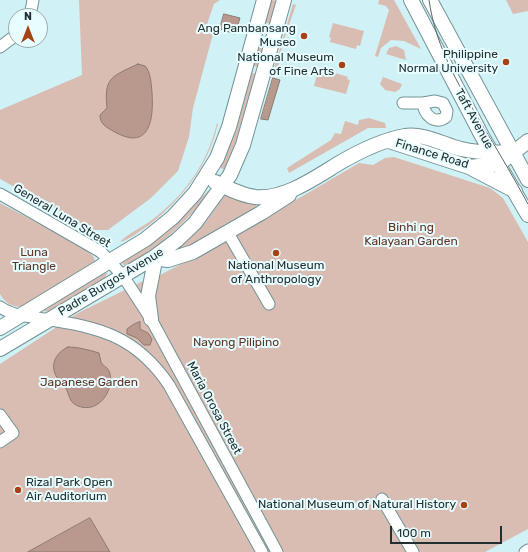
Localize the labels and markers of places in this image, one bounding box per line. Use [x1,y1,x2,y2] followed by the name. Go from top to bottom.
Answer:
[197,22,296,50] place label: Ang Pambansang Museo
[299,31,309,41] marker: Ang Pambansang Museo
[398,48,498,76] place label: Philippine Normal University
[237,51,334,79] place label: National Museum of Fine Arts
[501,57,511,67] marker: Philippine Normal University
[337,60,347,70] marker: National Museum of Fine Arts
[271,248,281,258] marker: National Museum of Anthropology
[228,259,324,287] place label: National Museum of Anthropology
[26,476,113,504] place label: Rizal Park Open Air Auditorium
[13,485,23,495] marker: Rizal Park Open Air Auditorium
[258,498,456,512] place label: National Museum of Natural History
[459,500,469,510] marker: National Museum of Natural History

